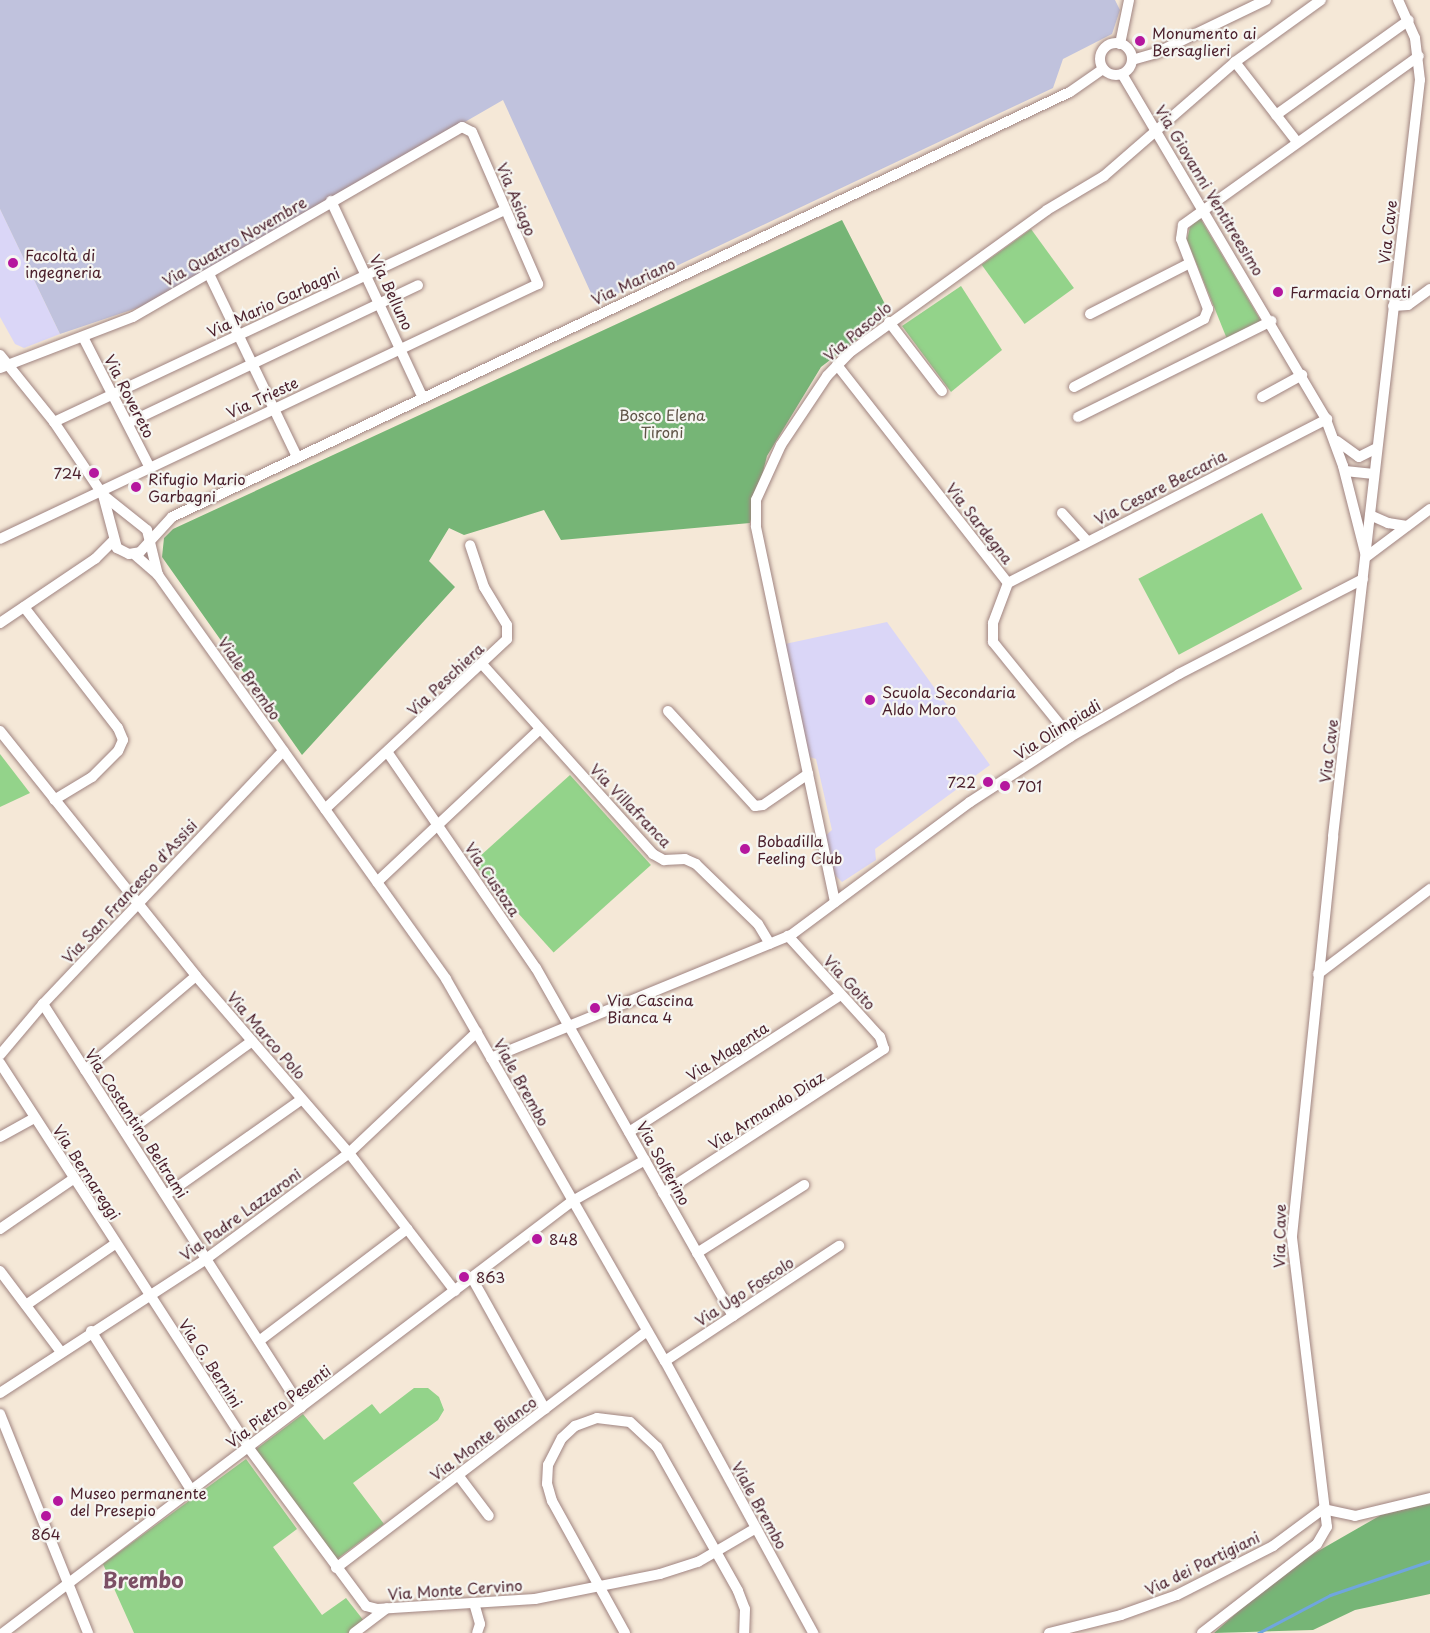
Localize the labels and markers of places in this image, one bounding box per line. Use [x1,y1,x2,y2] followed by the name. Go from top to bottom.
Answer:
[1152,23,1256,58] place label: Monumento ai Bersaglieri
[1133,34,1147,48] marker: Monumento ai Bersaglieri
[25,245,101,280] place label: Facoltà di ingegneria
[6,256,20,270] marker: Facoltà di ingegneria
[1290,283,1412,301] place label: Farmacia Ornati
[1271,285,1285,299] marker: Farmacia Ornati
[54,464,82,482] place label: 724
[87,466,101,480] marker: 724
[148,469,245,504] place label: Rifugio Mario Garbagni
[129,480,143,494] marker: Rifugio Mario Garbagni
[882,682,1017,717] place label: Scuola Secondaria Aldo Moro
[863,693,877,707] marker: Scuola Secondaria Aldo Moro
[948,773,976,791] place label: 722
[981,775,995,789] marker: 722
[1017,777,1042,795] place label: 701
[998,779,1012,793] marker: 701
[757,831,843,866] place label: Bobadilla Feeling Club
[738,842,752,856] marker: Bobadilla Feeling Club
[607,990,693,1025] place label: Via Cascina Bianca 4
[588,1001,602,1015] marker: Via Cascina Bianca 4
[549,1230,578,1248] place label: 848
[530,1232,544,1246] marker: 848
[476,1268,505,1286] place label: 863
[457,1270,471,1284] marker: 863
[70,1483,207,1518] place label: Museo permanente del Presepio
[51,1494,65,1508] marker: Museo permanente del Presepio
[39,1509,53,1523] marker: 864
[31,1525,61,1543] place label: 864

